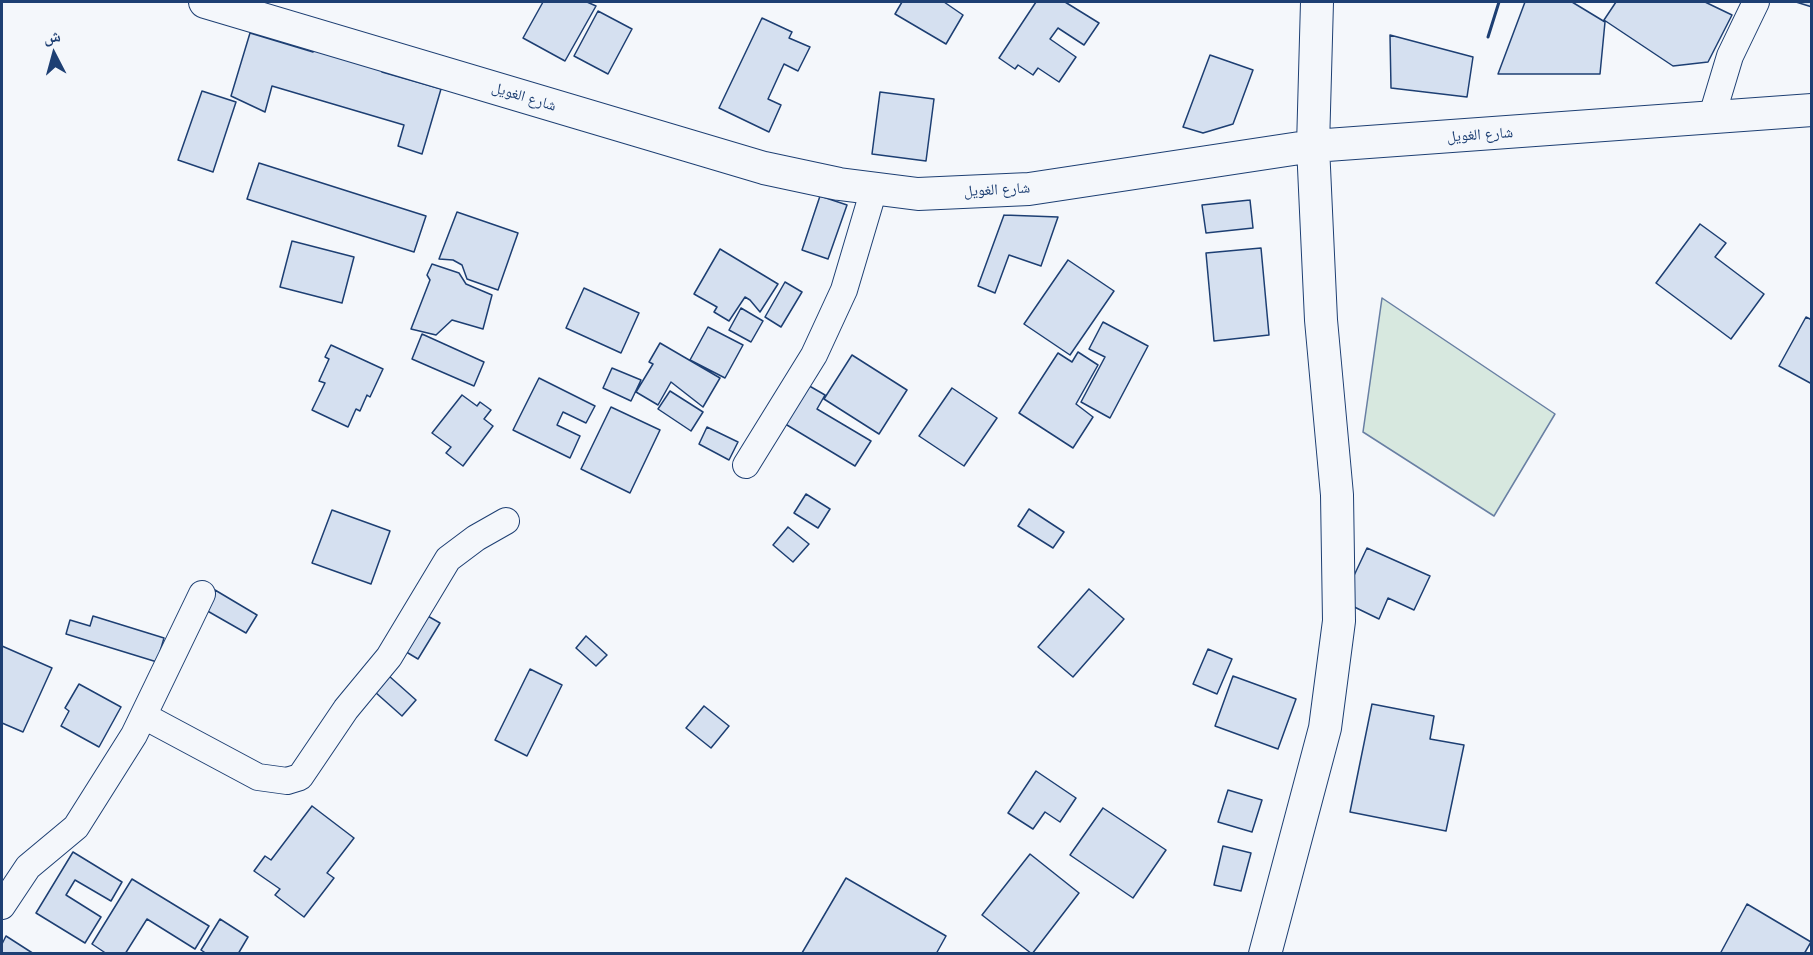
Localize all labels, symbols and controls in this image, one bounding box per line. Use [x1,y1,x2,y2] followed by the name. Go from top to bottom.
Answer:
[24,24,84,84] north arrow
[43,24,62,48] text: ش
[490,79,558,115] street label: شارع الغويل
[1446,124,1514,146] street label: شارع الغويل
[963,179,1031,201] street label: شارع الغويل

